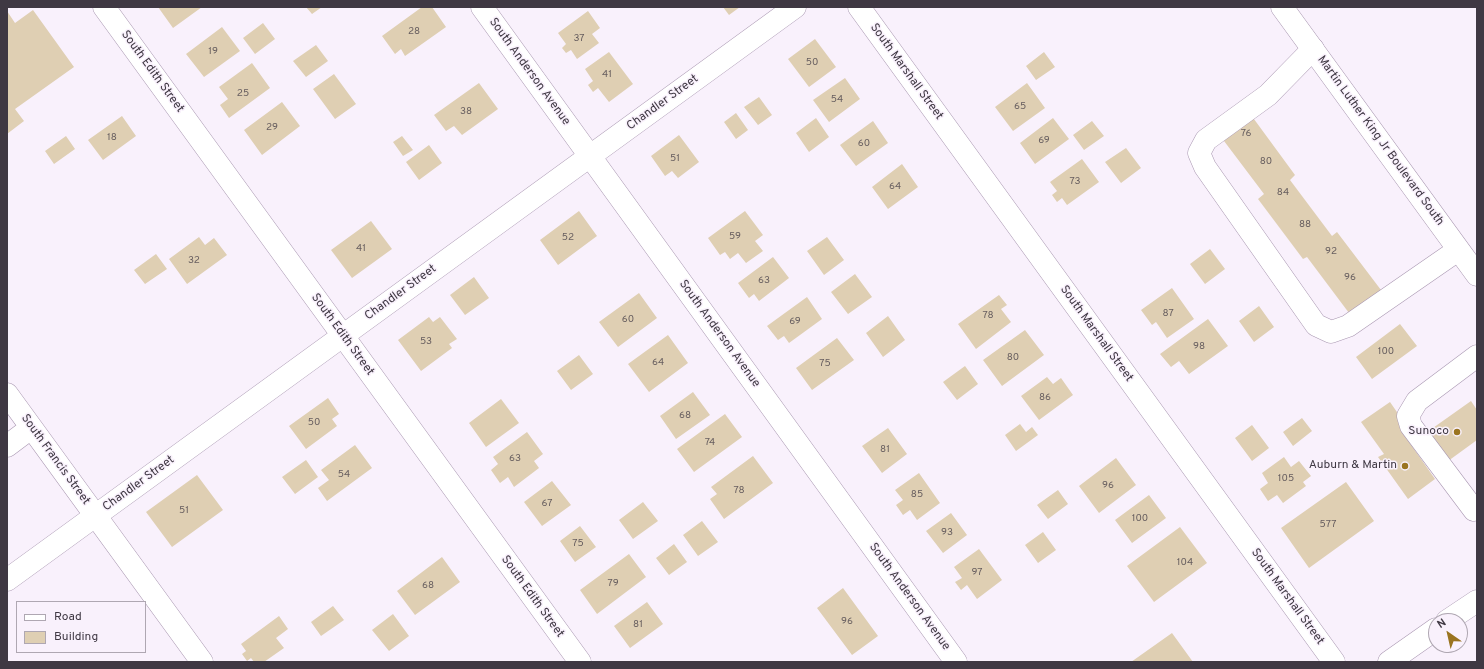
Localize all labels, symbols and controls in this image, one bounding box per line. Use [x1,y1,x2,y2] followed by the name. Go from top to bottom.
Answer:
[485,16,573,128] street label: South Anderson Avenue
[866,21,946,123] street label: South Marshall Street
[408,26,420,38] house number: 28
[117,28,187,116] street label: South Edith Street
[573,33,585,45] house number: 37
[208,46,218,58] house number: 19
[1314,53,1446,229] street label: Martin Luther King Jr Boulevard South
[806,57,818,69] house number: 50
[602,69,612,81] house number: 41
[624,72,702,134] street label: Chandler Street
[237,88,249,100] house number: 25
[831,94,843,106] house number: 54
[1014,101,1026,113] house number: 65
[460,106,472,118] house number: 38
[266,122,278,134] house number: 29
[1241,128,1251,140] house number: 76
[107,132,117,144] house number: 18
[1038,135,1050,147] house number: 69
[858,138,870,150] house number: 60
[670,153,680,165] house number: 51
[1260,156,1272,168] house number: 80
[1069,176,1081,188] house number: 73
[889,181,901,193] house number: 64
[1277,187,1289,199] house number: 84
[1299,219,1311,231] house number: 88
[729,231,741,243] house number: 59
[562,232,574,244] house number: 52
[356,243,366,255] house number: 41
[1325,246,1337,258] house number: 92
[188,255,200,267] house number: 32
[362,262,440,324] street label: Chandler Street
[1344,272,1356,284] house number: 96
[758,275,770,287] house number: 63
[675,278,763,390] street label: South Anderson Avenue
[1056,283,1136,385] street label: South Marshall Street
[307,291,377,379] street label: South Edith Street
[1162,308,1174,320] house number: 87
[982,310,994,322] house number: 78
[622,314,634,326] house number: 60
[789,316,801,328] house number: 69
[420,336,432,348] house number: 53
[1193,341,1205,353] house number: 98
[1378,346,1394,358] house number: 100
[1007,352,1019,364] house number: 80
[652,357,664,369] house number: 64
[819,358,831,370] house number: 75
[1039,392,1051,404] house number: 86
[679,410,691,422] house number: 68
[17,412,93,508] street label: South Francis Street
[308,417,320,429] house number: 50
[1408,425,1449,439] place label: Sunoco
[1452,427,1462,437] marker: Sunoco
[705,437,715,449] house number: 74
[880,444,890,456] house number: 81
[100,453,178,515] street label: Chandler Street
[509,453,521,465] house number: 63
[1309,459,1397,473] place label: Auburn & Martin
[1400,461,1410,471] marker: Auburn & Martin
[338,469,350,481] house number: 54
[1278,473,1294,485] house number: 105
[1102,480,1114,492] house number: 96
[733,485,745,497] house number: 78
[911,489,923,501] house number: 85
[542,498,552,510] house number: 67
[179,505,189,517] house number: 51
[1132,513,1148,525] house number: 100
[1320,519,1336,531] house number: 577
[941,527,953,539] house number: 93
[572,538,584,550] house number: 75
[865,541,953,653] street label: South Anderson Avenue
[1247,546,1327,648] street label: South Marshall Street
[497,553,567,641] street label: South Edith Street
[1177,557,1193,569] house number: 104
[972,567,982,579] house number: 97
[607,578,619,590] house number: 79
[422,580,434,592] house number: 68
[16,601,146,653] legend
[54,609,82,625] text: Road
[1428,613,1468,653] north arrow
[841,616,853,628] house number: 96
[1435,616,1449,632] text: N
[633,619,643,631] house number: 81
[54,629,98,645] text: Building

